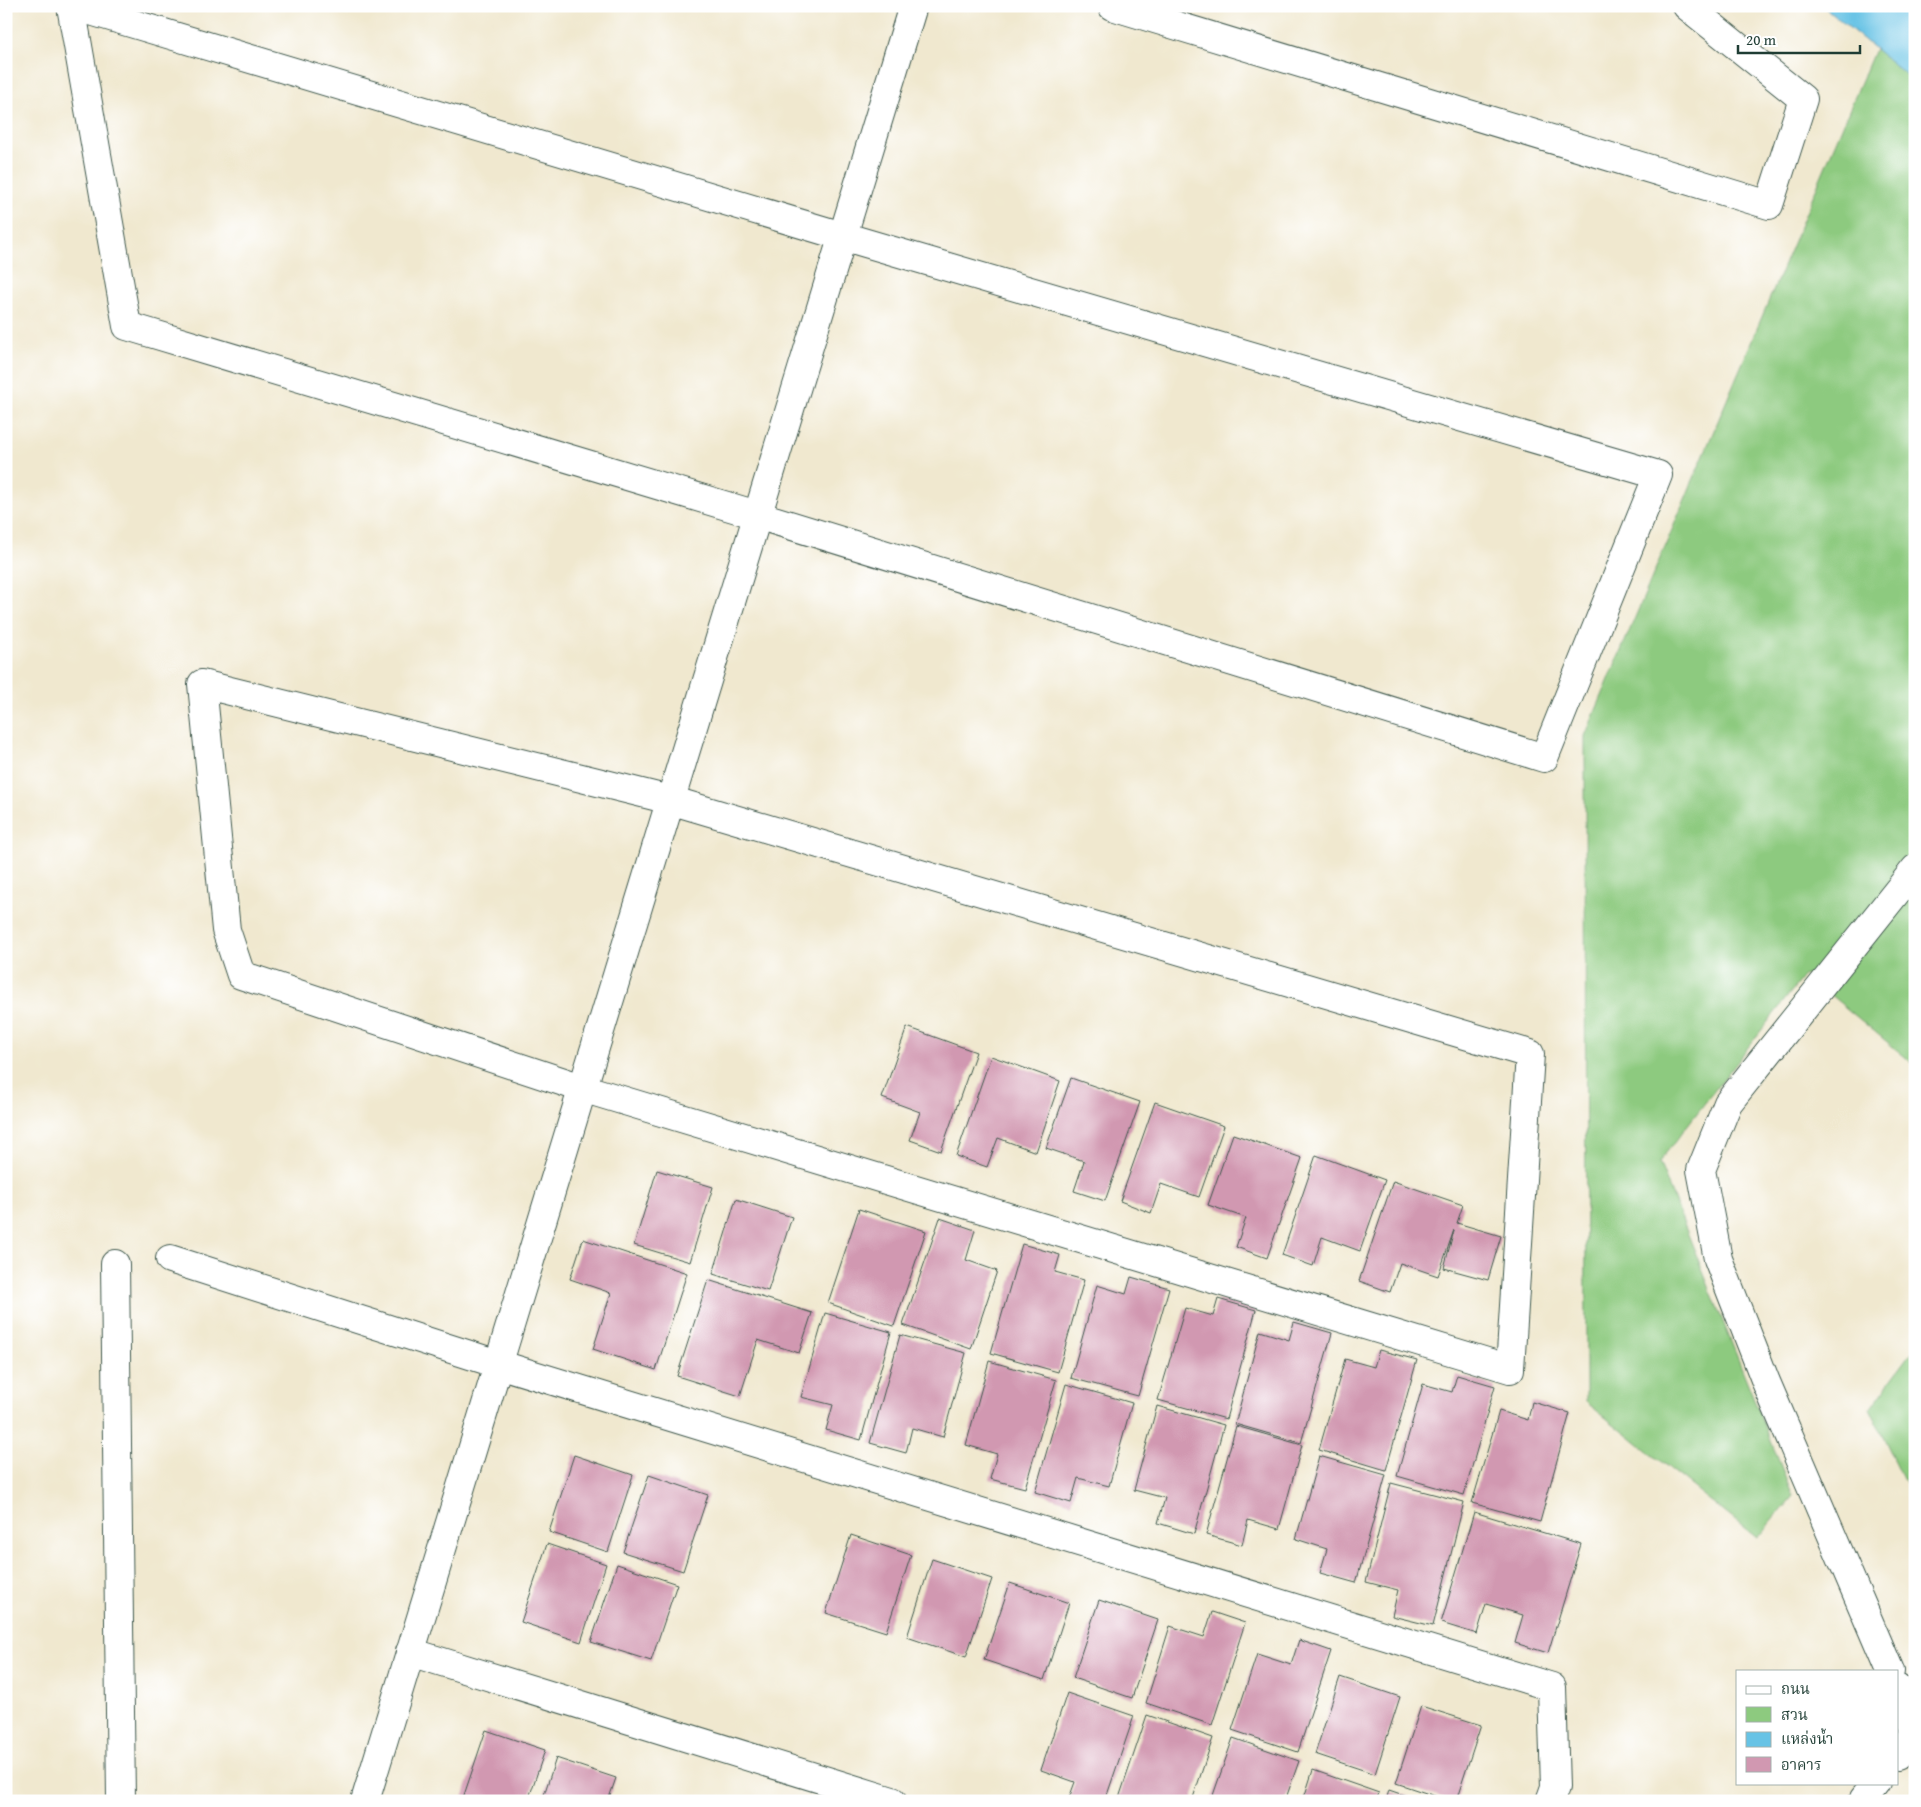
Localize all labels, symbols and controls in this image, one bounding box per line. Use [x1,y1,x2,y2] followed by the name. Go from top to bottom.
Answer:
[1738,22,1861,54] scale bar
[1746,29,1777,50] text: 20 m
[1736,1670,1898,1784] legend
[1781,1678,1810,1699] text: ถนน
[1781,1704,1808,1725] text: สวน
[1781,1728,1833,1749] text: แหล่งน้ำ
[1781,1754,1821,1775] text: อาคาร

